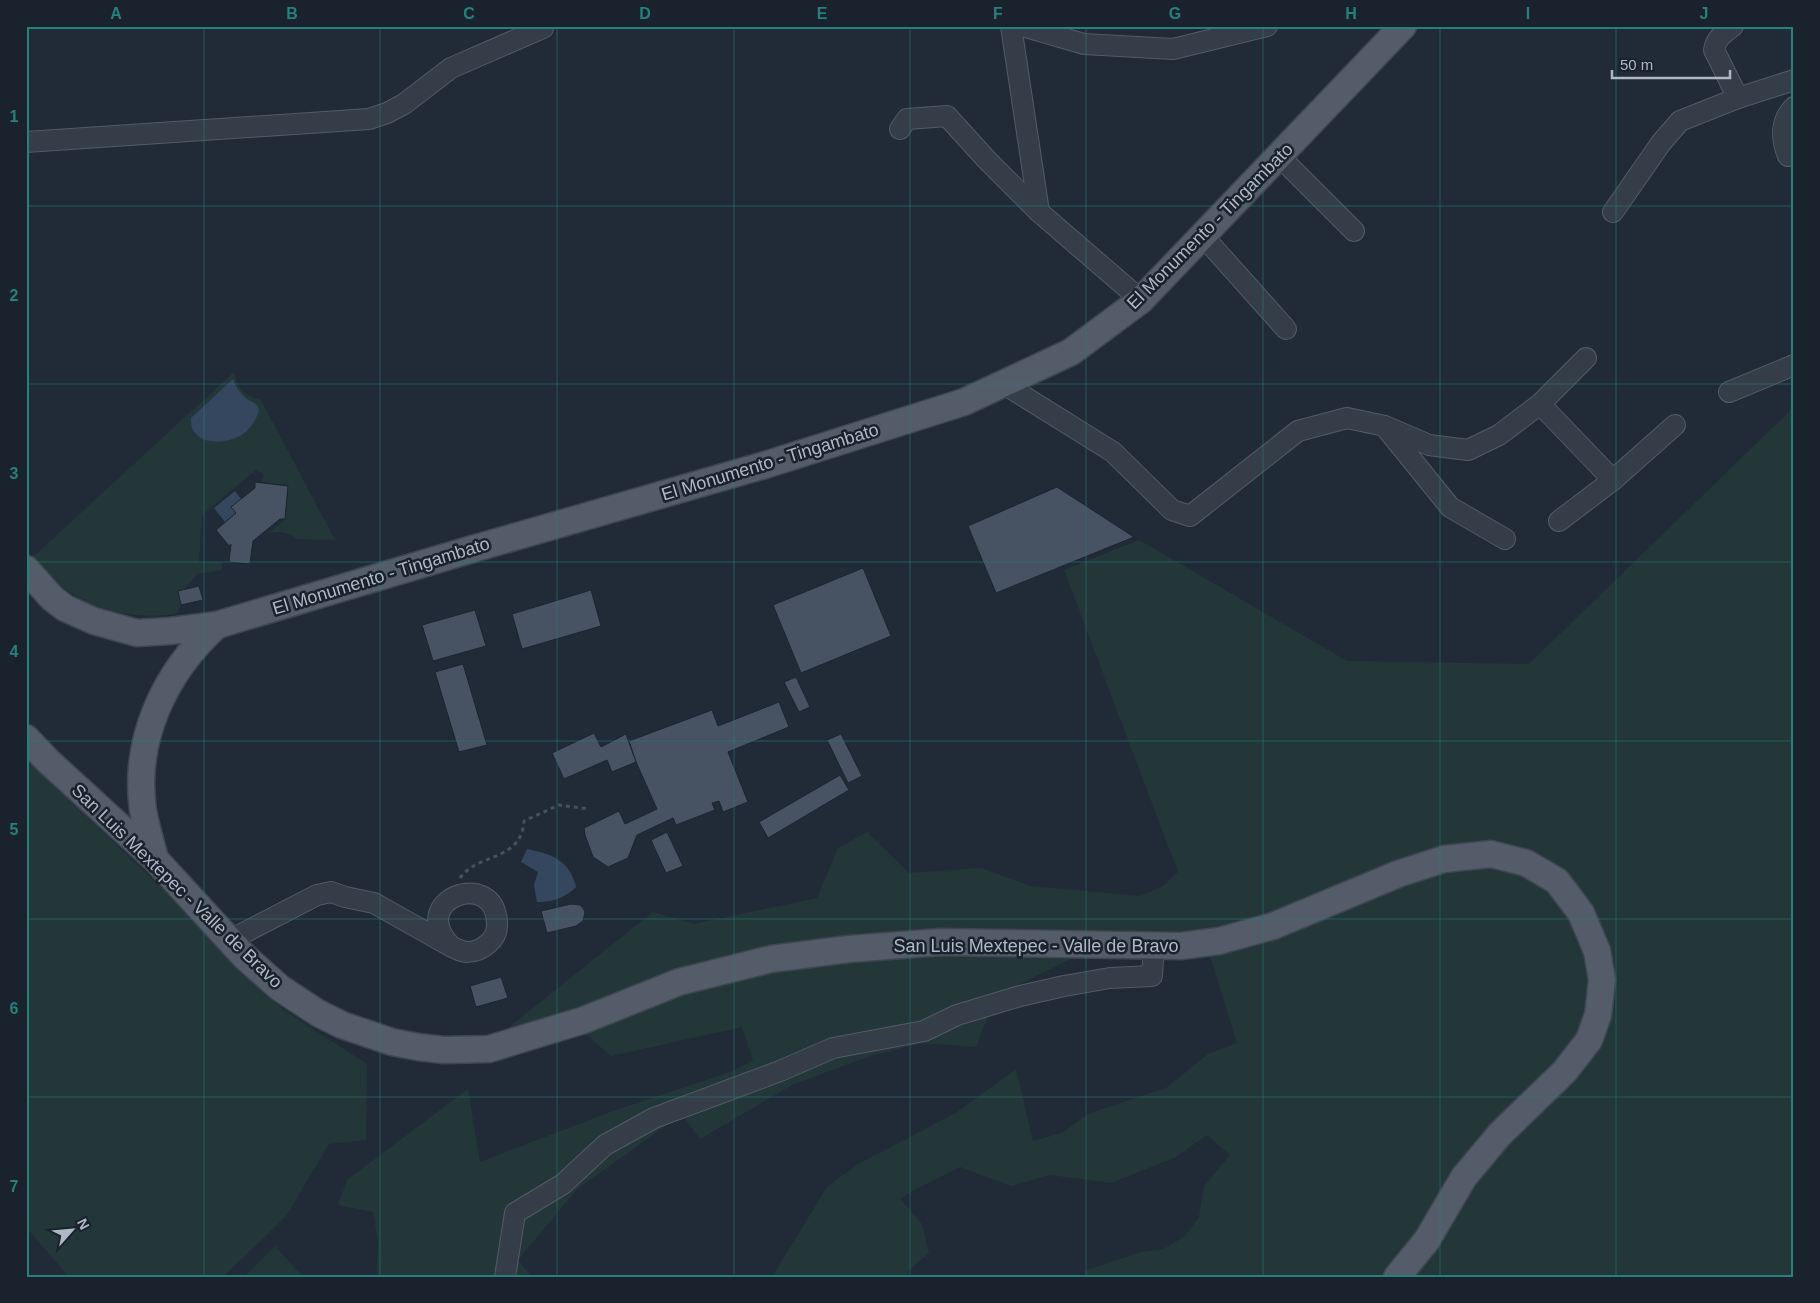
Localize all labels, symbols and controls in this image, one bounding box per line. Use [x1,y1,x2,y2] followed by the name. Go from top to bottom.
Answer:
[110,5,122,22] text: A
[286,5,298,22] text: B
[463,5,475,22] text: C
[639,5,651,22] text: D
[817,5,828,22] text: E
[993,5,1003,22] text: F
[1169,5,1181,22] text: G
[1345,5,1357,22] text: H
[1526,5,1530,22] text: I
[1700,5,1708,22] text: J
[1612,48,1730,80] scale bar
[1620,56,1653,73] text: 50 m
[10,108,19,125] text: 1
[1123,139,1297,313] street label: El Monumento - Tingambato
[10,287,19,304] text: 2
[659,419,881,505] street label: El Monumento - Tingambato
[10,465,19,482] text: 3
[270,533,492,619] street label: El Monumento - Tingambato
[10,643,19,660] text: 4
[68,780,286,992] street label: San Luis Mextepec - Valle de Bravo
[10,821,19,838] text: 5
[894,936,1178,956] street label: San Luis Mextepec - Valle de Bravo
[10,1000,19,1017] text: 6
[10,1178,19,1195] text: 7
[48,1206,98,1256] north arrow
[74,1216,93,1232] text: N

